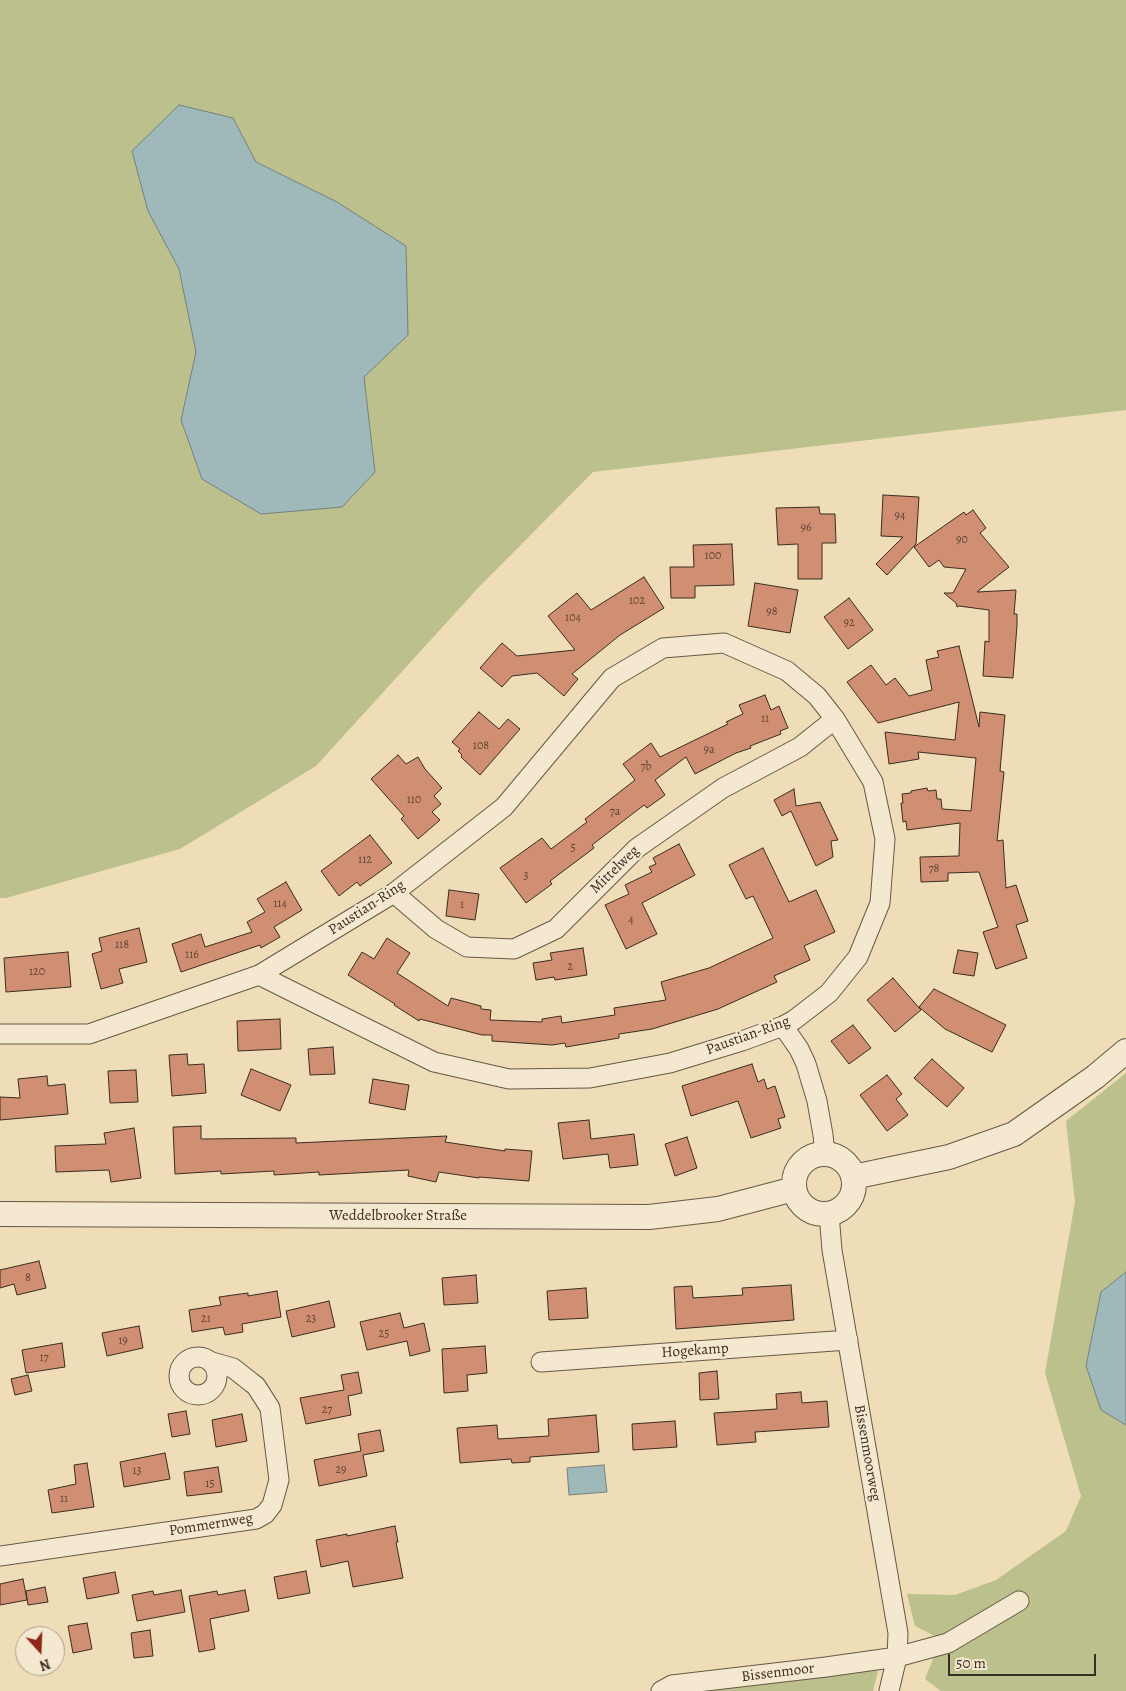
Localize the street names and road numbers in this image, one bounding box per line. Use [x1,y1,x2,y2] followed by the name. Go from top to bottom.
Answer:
[587,842,643,898] street label: Mittelweg
[325,877,409,939] street label: Paustian-Ring
[704,1013,792,1059] street label: Paustian-Ring
[329,1207,467,1225] street label: Weddelbrooker Straße
[661,1340,729,1362] street label: Hogekamp
[850,1403,884,1503] street label: Bissenmoorweg
[168,1509,254,1541] street label: Pommernweg
[741,1660,815,1686] street label: Bissenmoor

